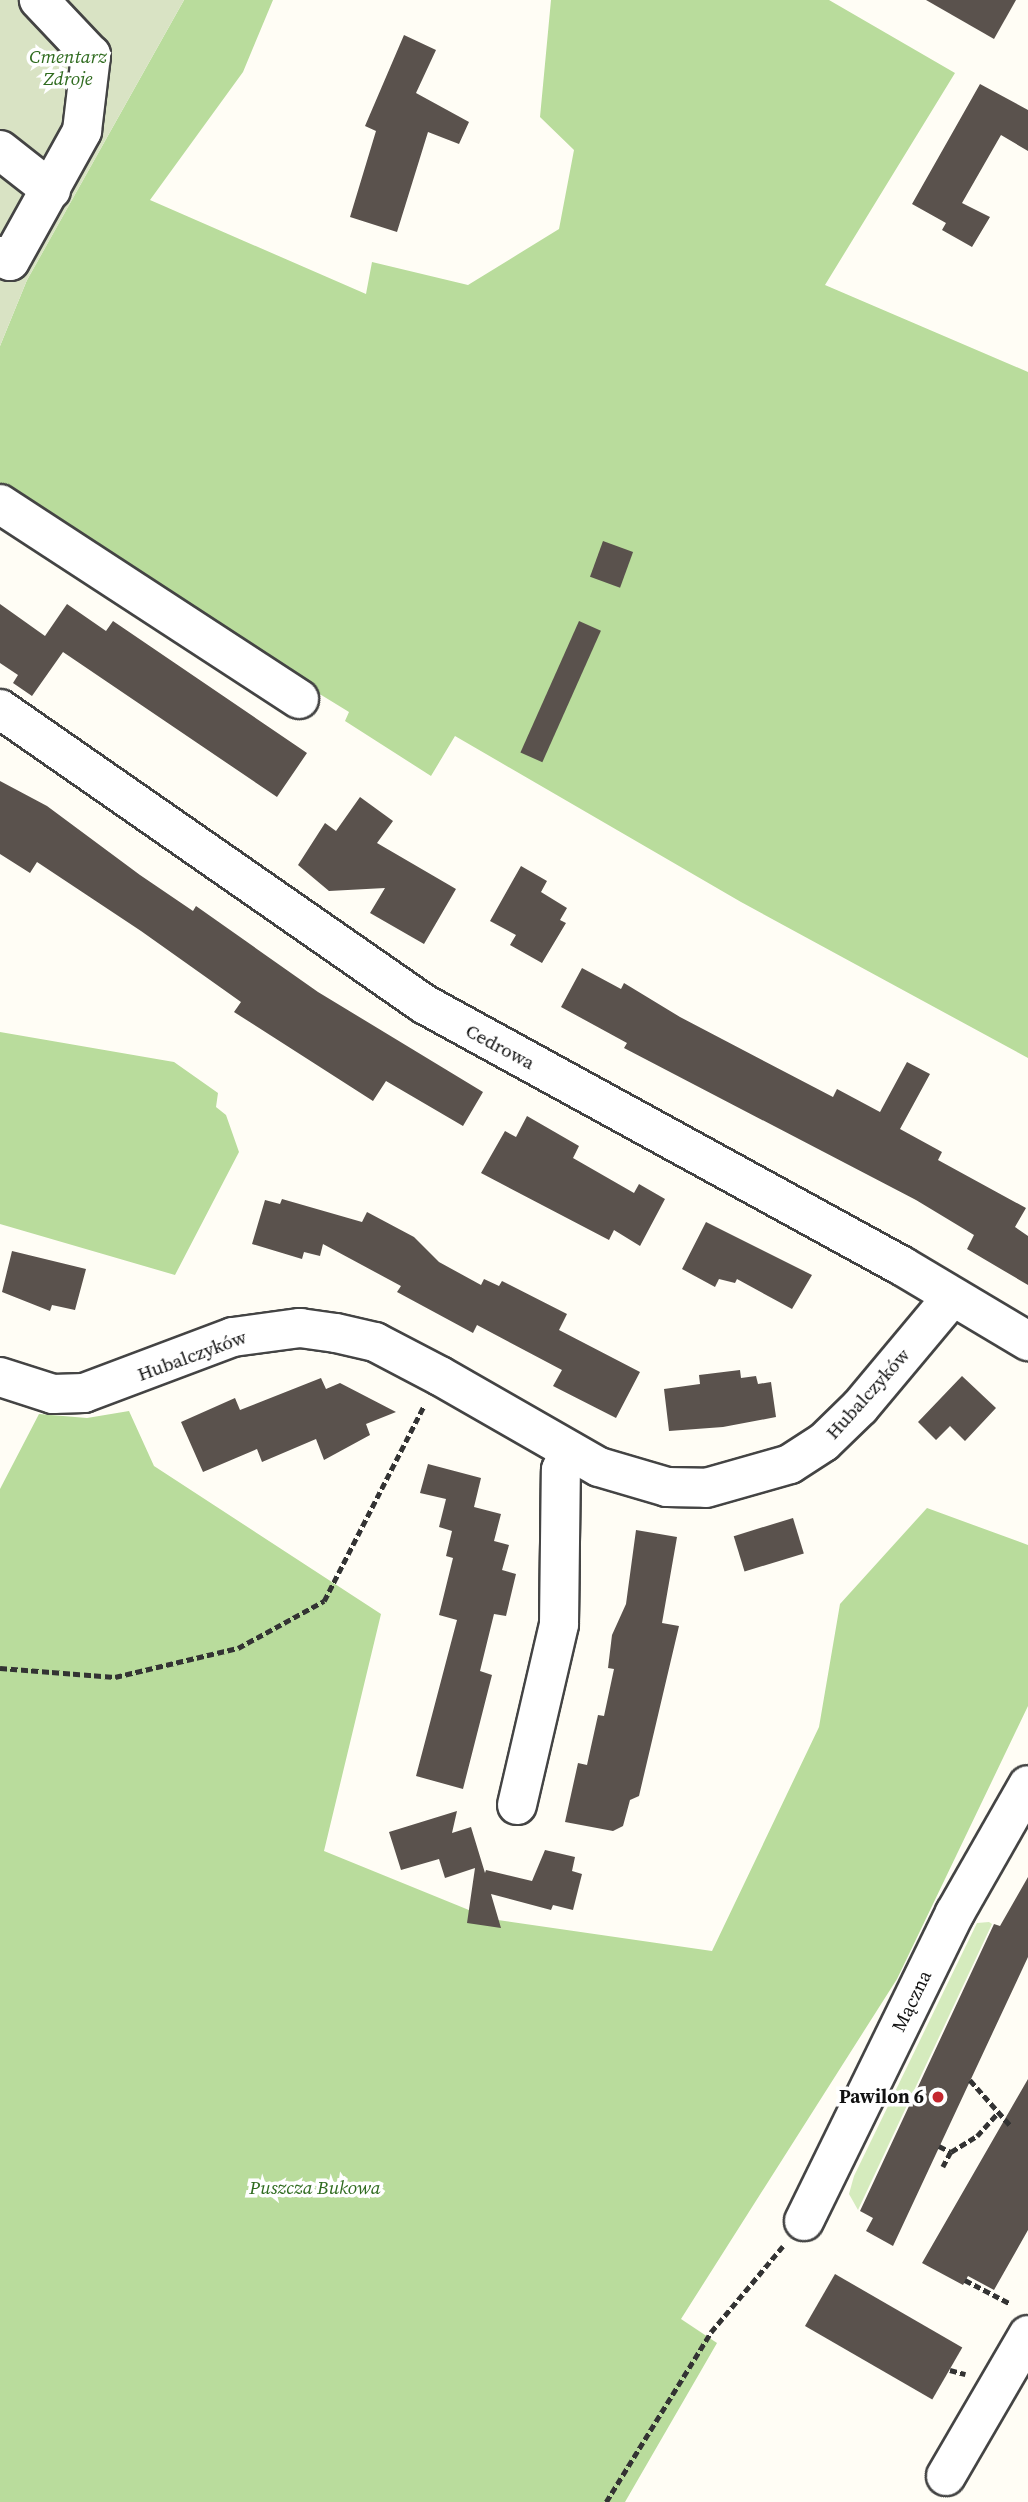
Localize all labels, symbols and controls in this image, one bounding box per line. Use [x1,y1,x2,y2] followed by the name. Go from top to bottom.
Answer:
[29,46,107,90] park label: Cmentarz Zdroje
[462,1019,538,1075] street label: Cedrowa
[134,1326,250,1386] street label: Hubalczyków
[821,1344,915,1444] street label: Hubalczyków
[887,1967,937,2035] street label: Mączna
[839,2086,924,2108] place label: Pawilon 6
[930,2089,946,2105] marker: Pawilon 6
[249,2177,381,2199] park label: Puszcza Bukowa

